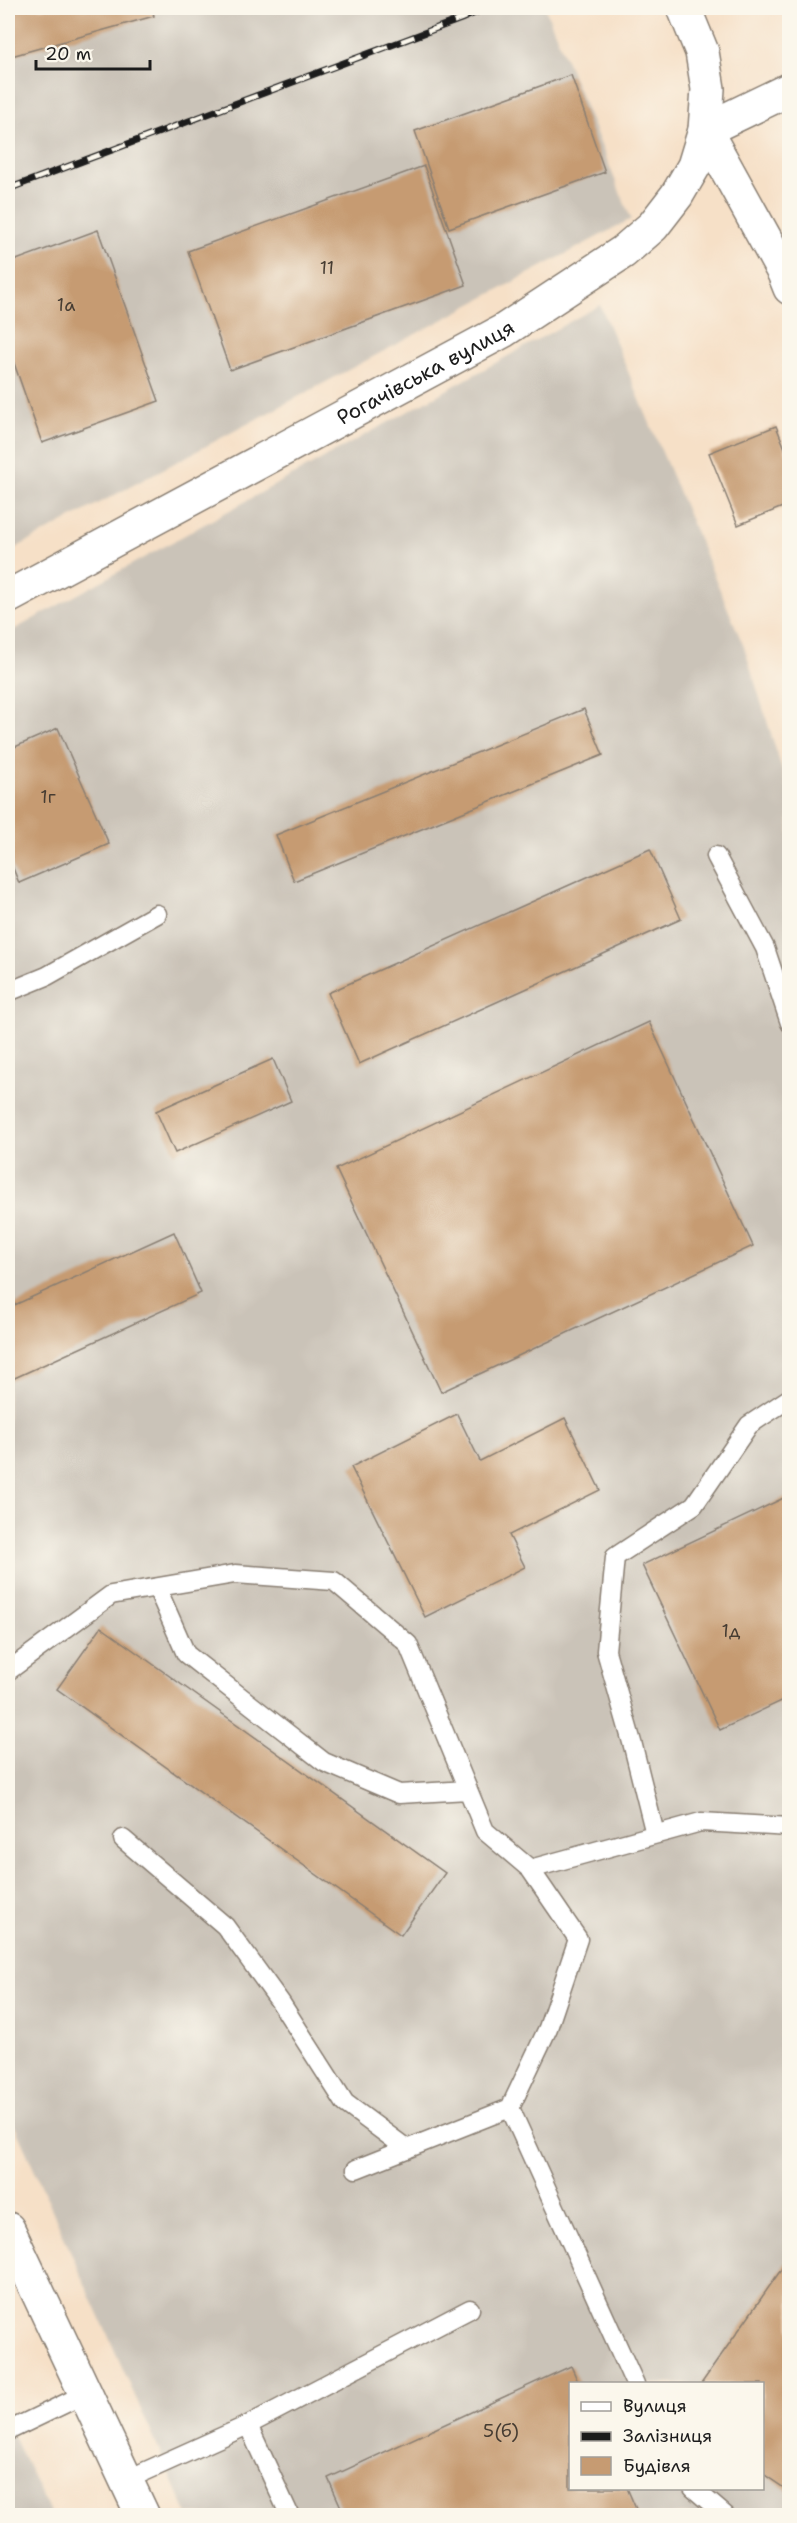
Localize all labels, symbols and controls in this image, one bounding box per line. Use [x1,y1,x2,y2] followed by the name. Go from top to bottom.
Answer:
[36,33,150,71] scale bar
[45,42,91,66] text: 20 m
[320,256,334,280] house number: 11
[57,293,75,317] house number: 1а
[332,313,520,432] street label: Рогачівська вулиця
[40,785,56,809] house number: 1г
[722,1619,741,1643] house number: 1д
[569,2382,764,2490] legend
[623,2394,687,2418] text: Вулиця
[483,2419,519,2443] house number: 5(б)
[623,2424,712,2448] text: Залізниця
[623,2454,691,2478] text: Будівля

